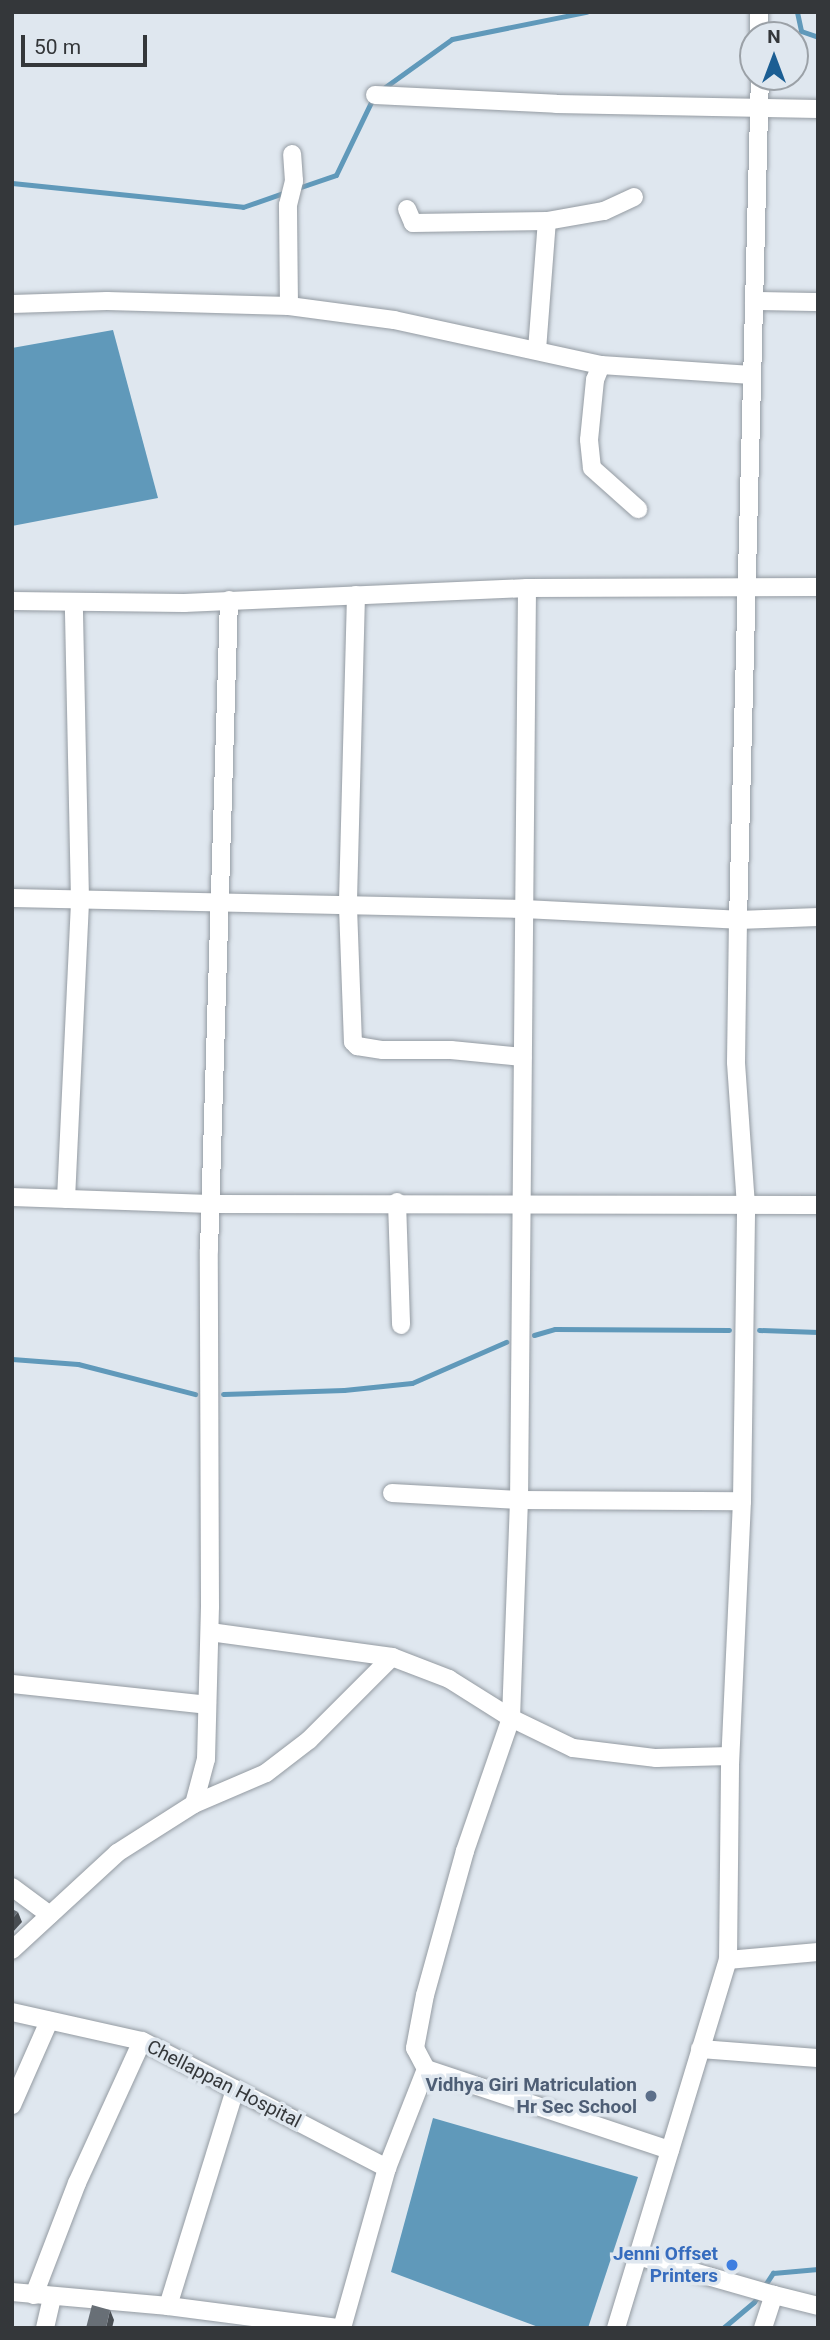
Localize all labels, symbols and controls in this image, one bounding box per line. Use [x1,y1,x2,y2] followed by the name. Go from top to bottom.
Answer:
[24,21,150,65] scale bar
[739,21,809,91] north arrow
[767,25,781,48] text: N
[34,35,81,59] text: 50 m
[143,2035,305,2133] street label: Chellappan Hospital
[425,2074,637,2118] place label: Vidhya Giri Matriculation Hr Sec School
[643,2088,659,2104] marker: Vidhya Giri Matriculation Hr Sec School
[613,2243,718,2287] place label: Jenni Offset Printers
[724,2257,740,2273] marker: Jenni Offset Printers

